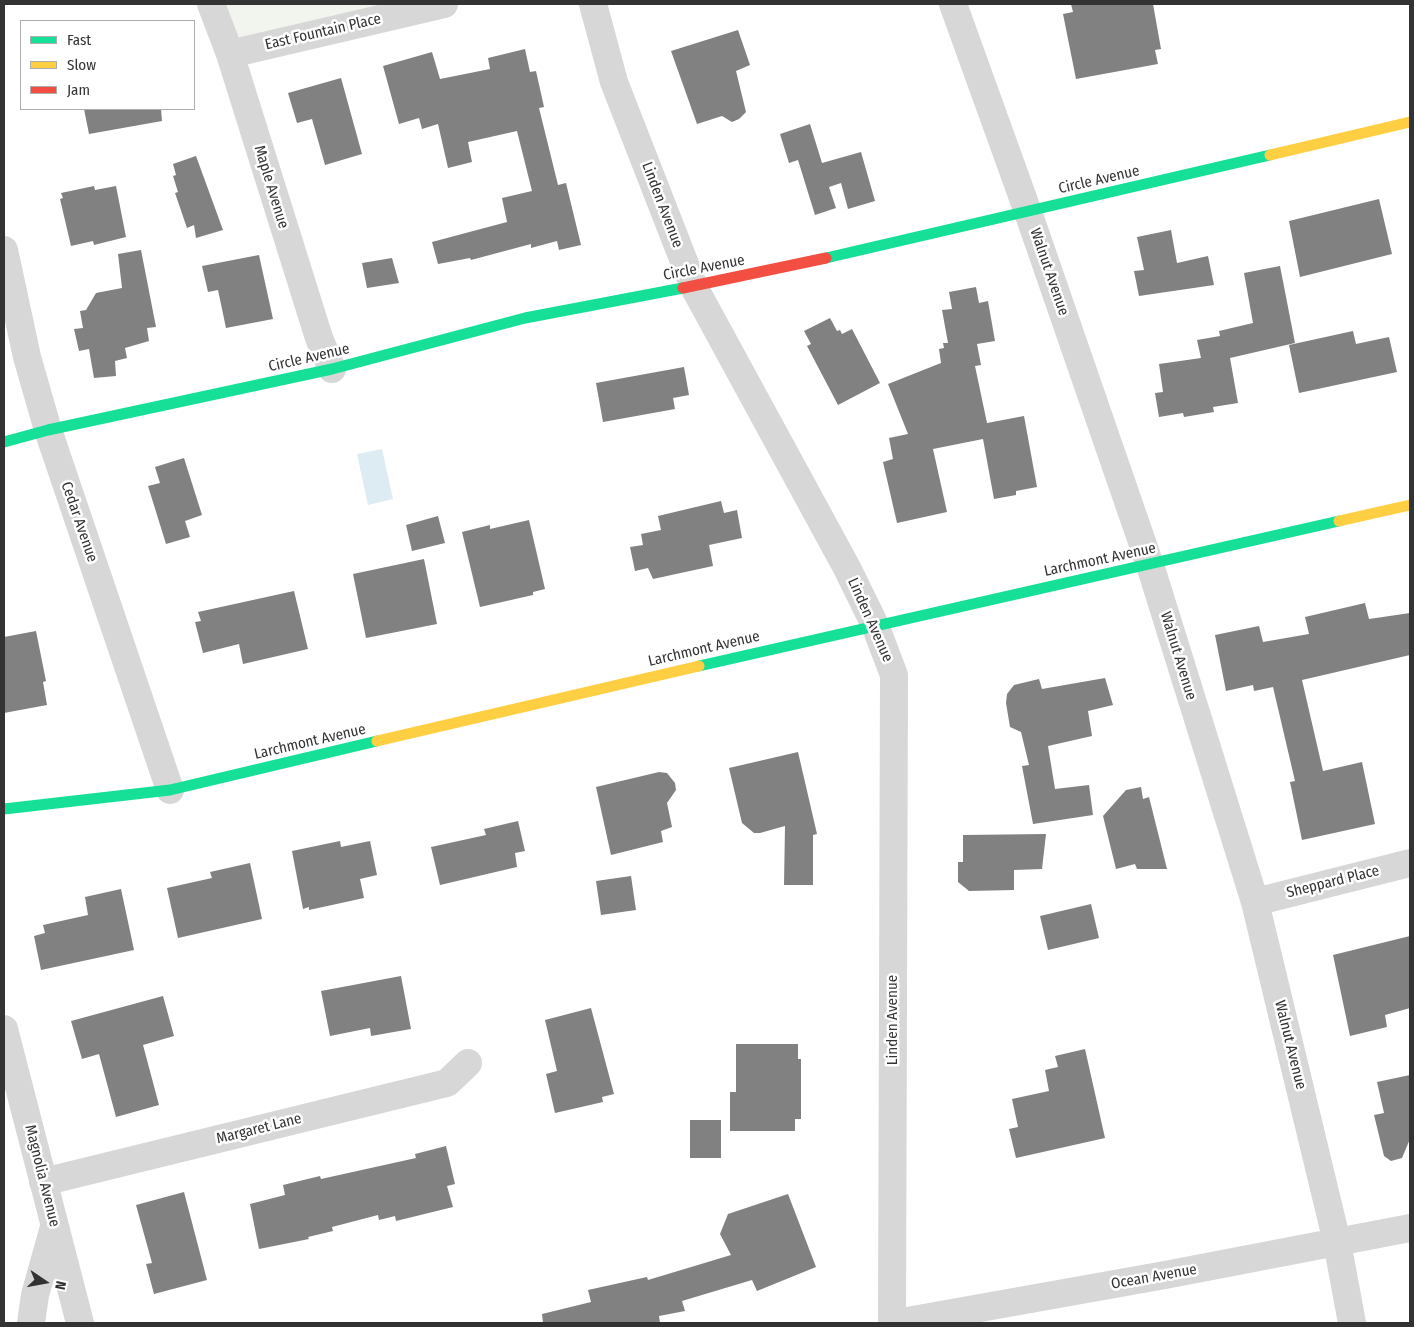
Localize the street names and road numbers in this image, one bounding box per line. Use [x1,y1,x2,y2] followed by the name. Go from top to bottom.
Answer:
[263,10,383,54] street label: East Fountain Place
[250,143,292,231] street label: Maple Avenue
[637,160,687,250] street label: Linden Avenue
[1057,162,1141,198] street label: Circle Avenue
[1026,226,1072,318] street label: Walnut Avenue
[662,251,746,285] street label: Circle Avenue
[267,340,351,376] street label: Circle Avenue
[57,479,101,565] street label: Cedar Avenue
[1042,539,1158,581] street label: Larchmont Avenue
[843,575,897,665] street label: Linden Avenue
[1156,610,1200,702] street label: Walnut Avenue
[647,627,761,671] street label: Larchmont Avenue
[253,720,367,764] street label: Larchmont Avenue
[1285,862,1381,902] street label: Sheppard Place
[884,975,902,1065] street label: Linden Avenue
[1270,999,1310,1091] street label: Walnut Avenue
[215,1110,303,1148] street label: Margaret Lane
[21,1123,63,1229] street label: Magnolia Avenue
[1110,1261,1198,1293] street label: Ocean Avenue

